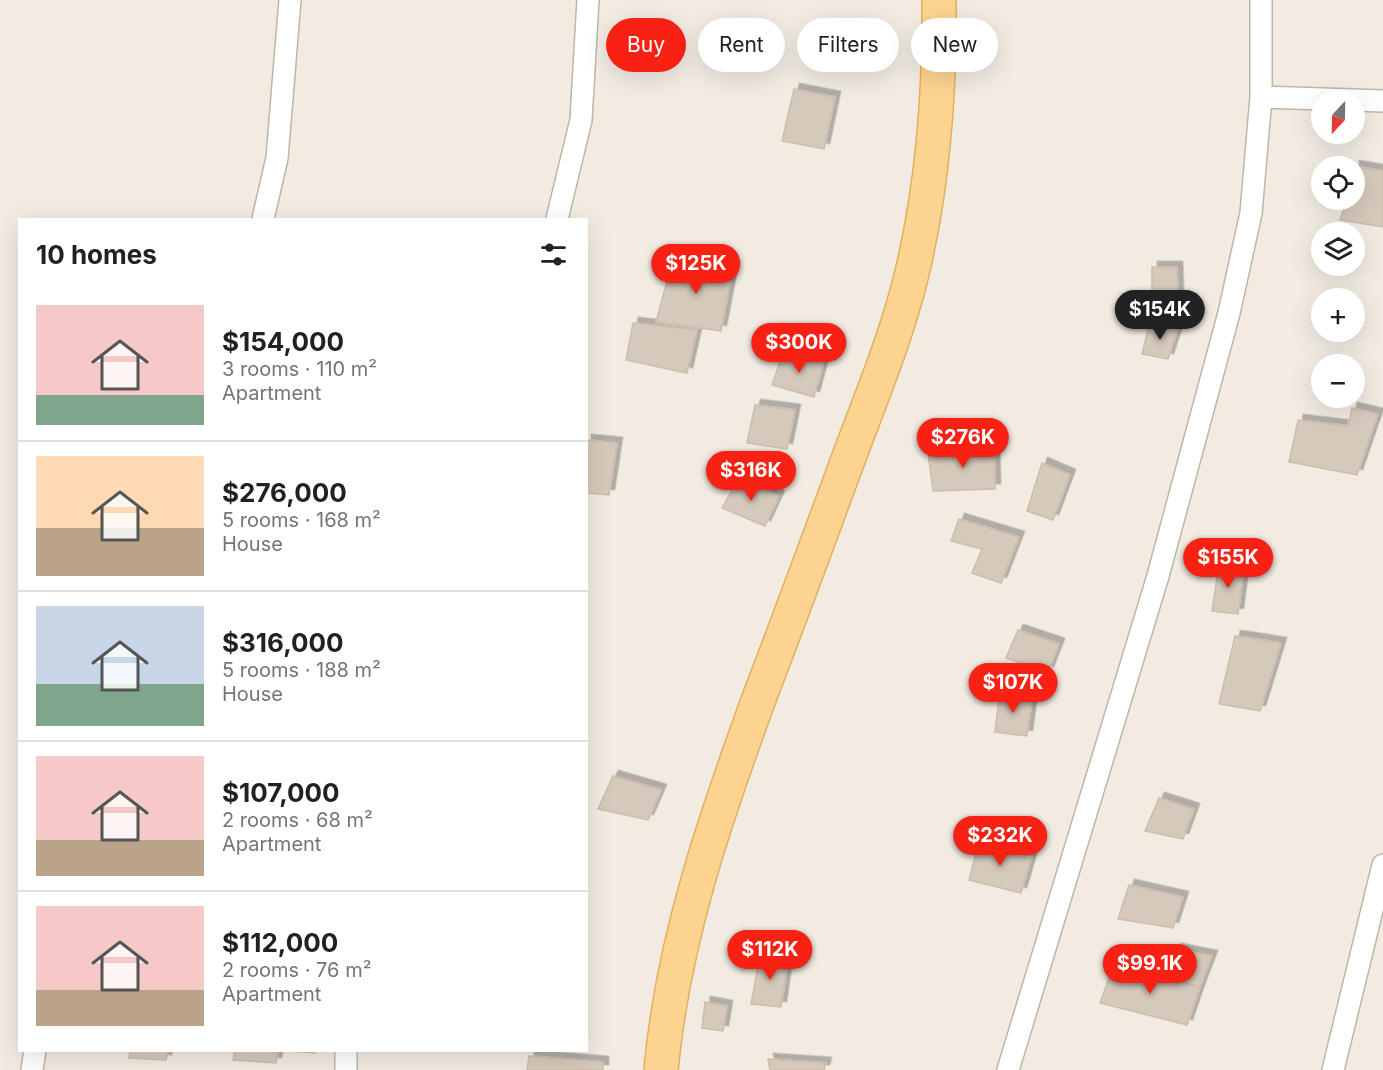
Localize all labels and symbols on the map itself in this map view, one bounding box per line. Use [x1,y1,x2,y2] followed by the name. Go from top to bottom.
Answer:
[1311,90,1365,144] north arrow
[654,244,738,295] pin: $125K
[1118,290,1202,341] pin: $154K
[757,323,841,374] pin: $300K
[921,418,1005,469] pin: $276K
[709,451,793,502] pin: $316K
[1186,538,1270,589] pin: $155K
[971,663,1055,714] pin: $107K
[958,816,1042,867] pin: $232K
[728,930,812,981] pin: $112K
[1101,944,1199,995] pin: $99.1K

